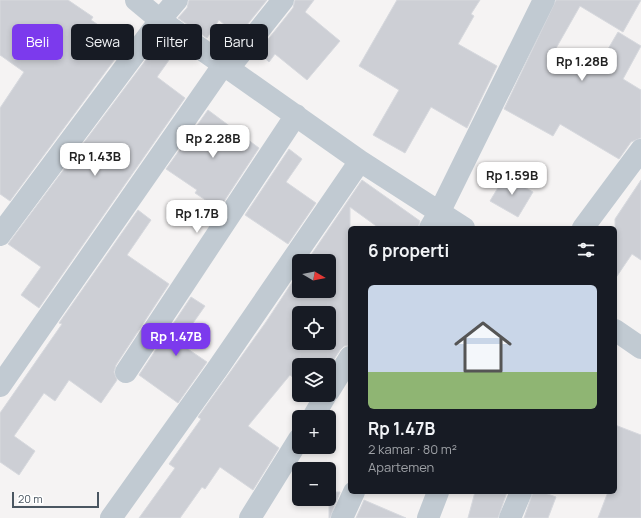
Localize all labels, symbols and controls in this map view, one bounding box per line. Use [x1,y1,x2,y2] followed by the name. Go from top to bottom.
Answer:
[12,24,63,60] chip: Beli
[71,24,134,60] chip: Sewa
[142,24,202,60] chip: Filter
[210,24,268,60] chip: Baru
[541,48,623,82] pin: Rp 1.28B
[556,52,608,70] text: Rp 1.28B
[172,125,254,159] pin: Rp 2.28B
[186,129,240,147] text: Rp 2.28B
[54,143,136,177] pin: Rp 1.43B
[69,147,121,165] text: Rp 1.43B
[471,162,553,196] pin: Rp 1.59B
[486,166,538,184] text: Rp 1.59B
[160,200,234,234] pin: Rp 1.7B
[175,204,219,222] text: Rp 1.7B
[368,239,449,262] text: 6 properti
[575,239,597,261] icon: filters
[292,254,336,298] north arrow
[292,254,336,506] map controls
[292,306,336,350] button: locate
[447,311,519,383] icon: home
[135,323,217,357] pin: Rp 1.47B
[150,327,202,345] text: Rp 1.47B
[292,358,336,402] button: layers
[292,410,336,454] button: +
[368,417,435,440] text: Rp 1.47B
[368,440,457,458] text: 2 kamar · 80 m²
[368,458,434,476] text: Apartemen
[292,462,336,506] button: −
[12,490,99,509] scale bar
[18,491,43,506] text: 20 m

